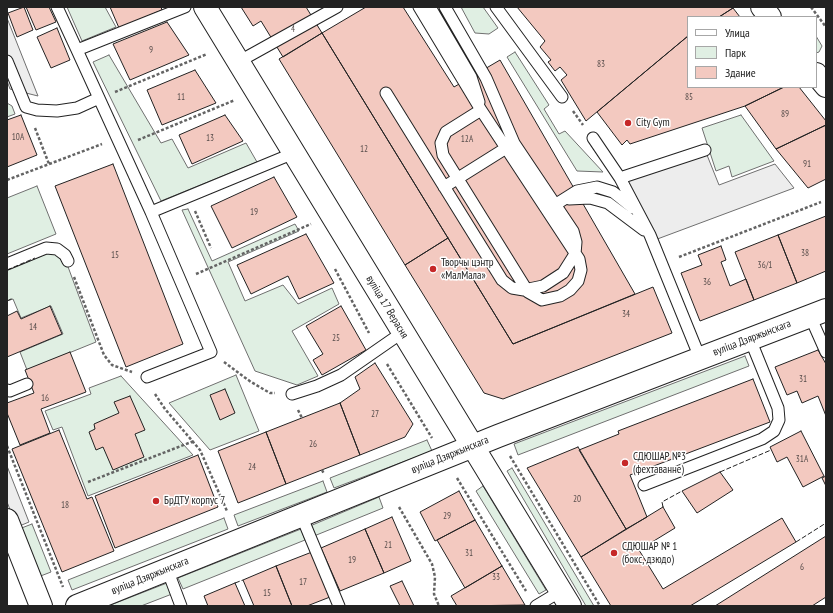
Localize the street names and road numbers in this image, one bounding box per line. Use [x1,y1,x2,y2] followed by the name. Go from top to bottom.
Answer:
[363,273,411,341] street label: вуліца 17 Верасня
[711,317,793,359] street label: вуліца Дзяржынскага
[409,433,491,477] street label: вуліца Дзяржынскага
[109,554,191,598] street label: вуліца Дзяржынскага

